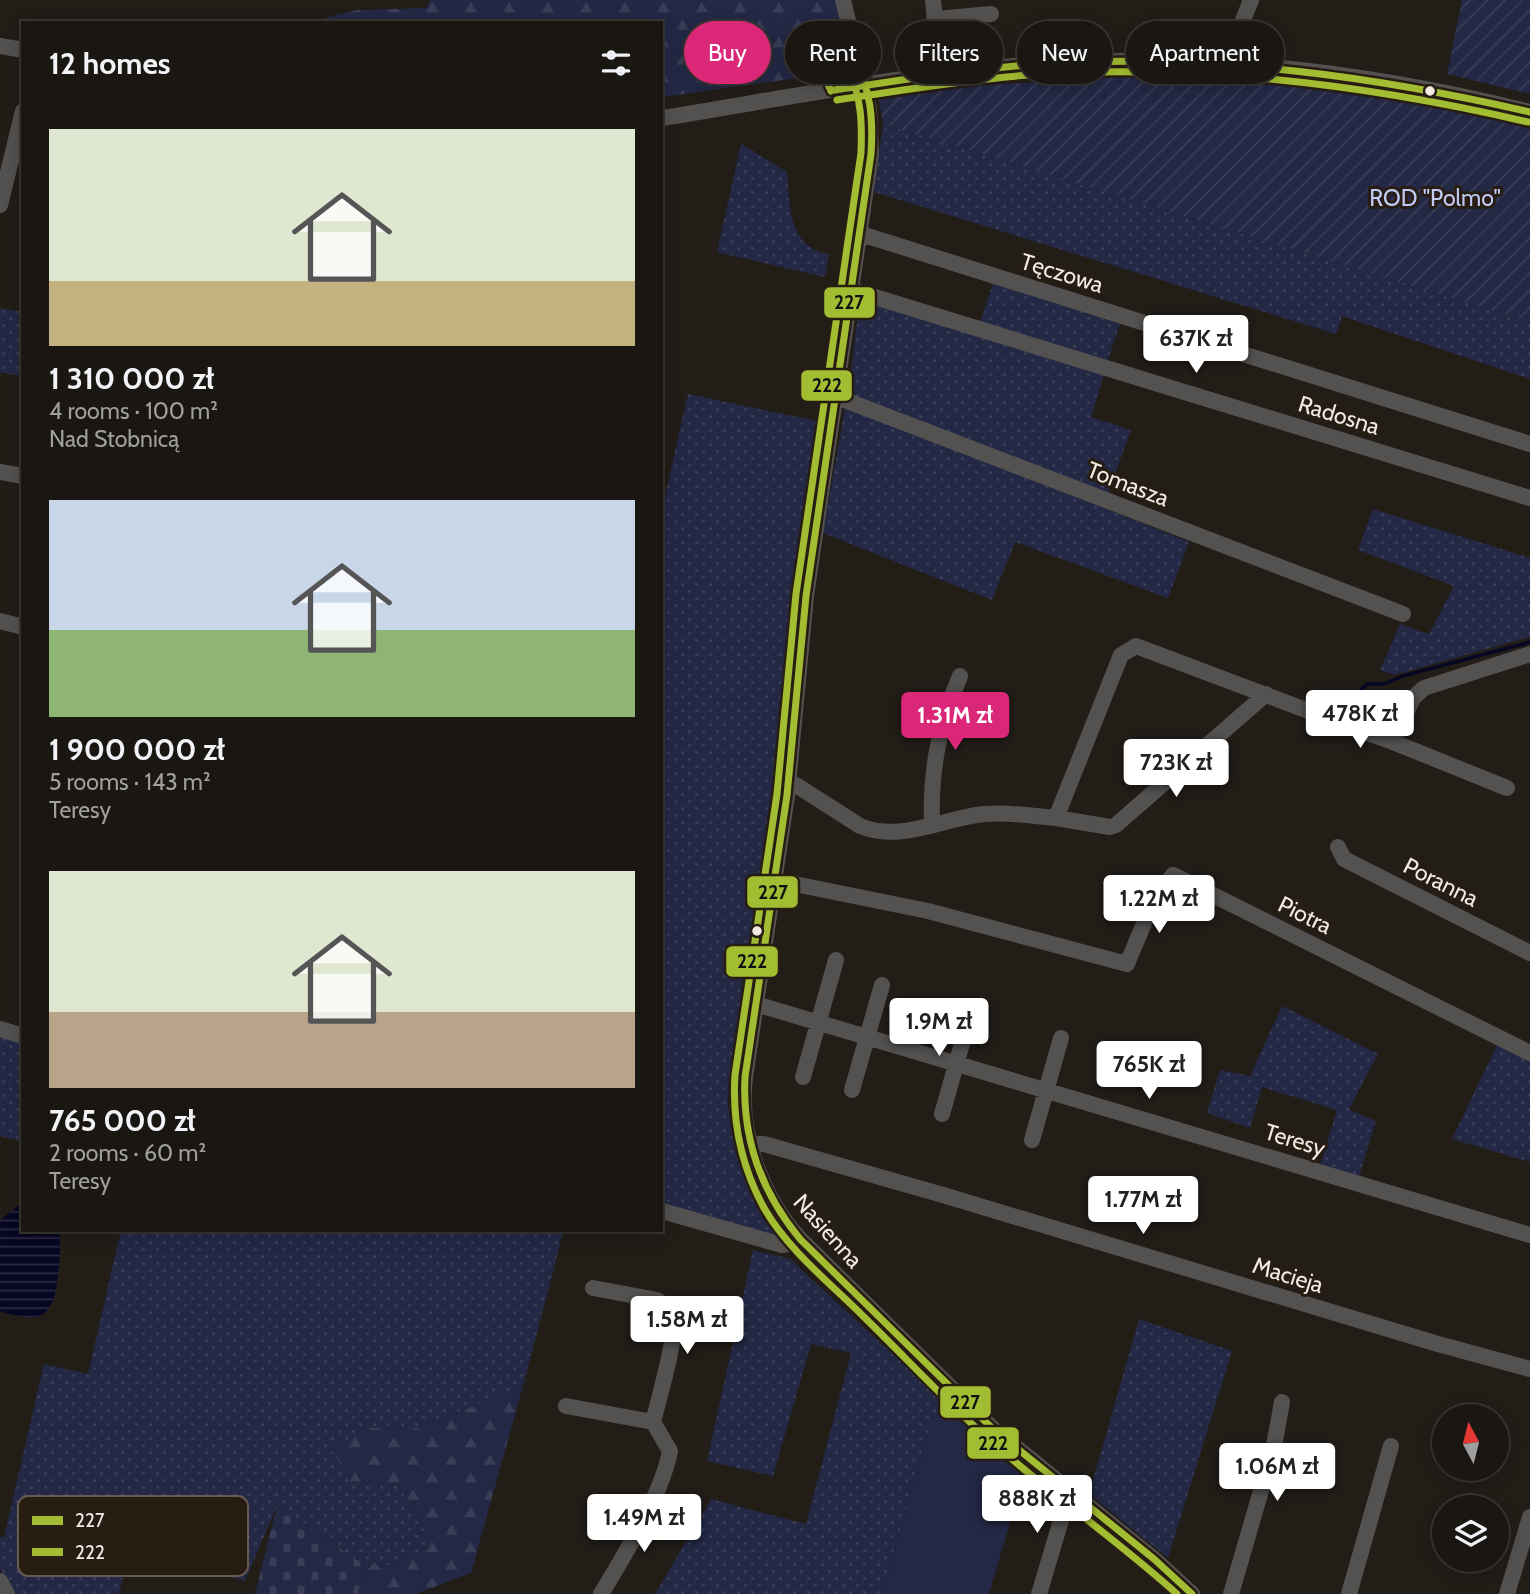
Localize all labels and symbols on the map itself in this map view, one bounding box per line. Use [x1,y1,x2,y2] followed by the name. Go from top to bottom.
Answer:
[1423,84,1437,98] unlabelled marker
[1369,184,1501,212] park label: ROD "Polmo"
[1017,247,1107,299] street label: Tęczowa
[823,286,876,319] line badge: 227
[834,291,864,314] text: 227
[1131,316,1261,375] pin: 637K zł
[800,369,853,402] line badge: 222
[812,374,842,397] text: 222
[1295,389,1383,441] street label: Radosna
[1083,456,1173,512] street label: Tomasza
[1295,690,1425,750] pin: 478K zł
[883,692,1027,752] pin: 1.31M zł
[1111,740,1241,799] pin: 723K zł
[1399,851,1483,913] street label: Poranna
[746,875,799,909] line badge: 227
[1087,876,1231,935] pin: 1.22M zł
[758,881,788,904] text: 227
[1274,890,1336,940] street label: Piotra
[750,924,764,938] unlabelled marker
[725,945,779,978] line badge: 222
[737,950,767,973] text: 222
[874,998,1004,1058] pin: 1.9M zł
[1084,1042,1214,1101] pin: 765K zł
[1261,1118,1329,1163] street label: Teresy
[1071,1176,1215,1236] pin: 1.77M zł
[788,1188,868,1274] street label: Nasienna
[1249,1251,1327,1299] street label: Macieja
[615,1296,759,1356] pin: 1.58M zł
[939,1385,992,1419] line badge: 227
[950,1391,980,1414] text: 227
[1432,1404,1508,1480] north arrow
[966,1426,1020,1460] line badge: 222
[978,1432,1008,1455] text: 222
[1205,1444,1349,1503] pin: 1.06M zł
[972,1476,1102,1535] pin: 888K zł
[572,1494,716,1554] pin: 1.49M zł
[18,1496,248,1576] legend
[75,1509,105,1532] text: 227
[75,1541,105,1564] text: 222

